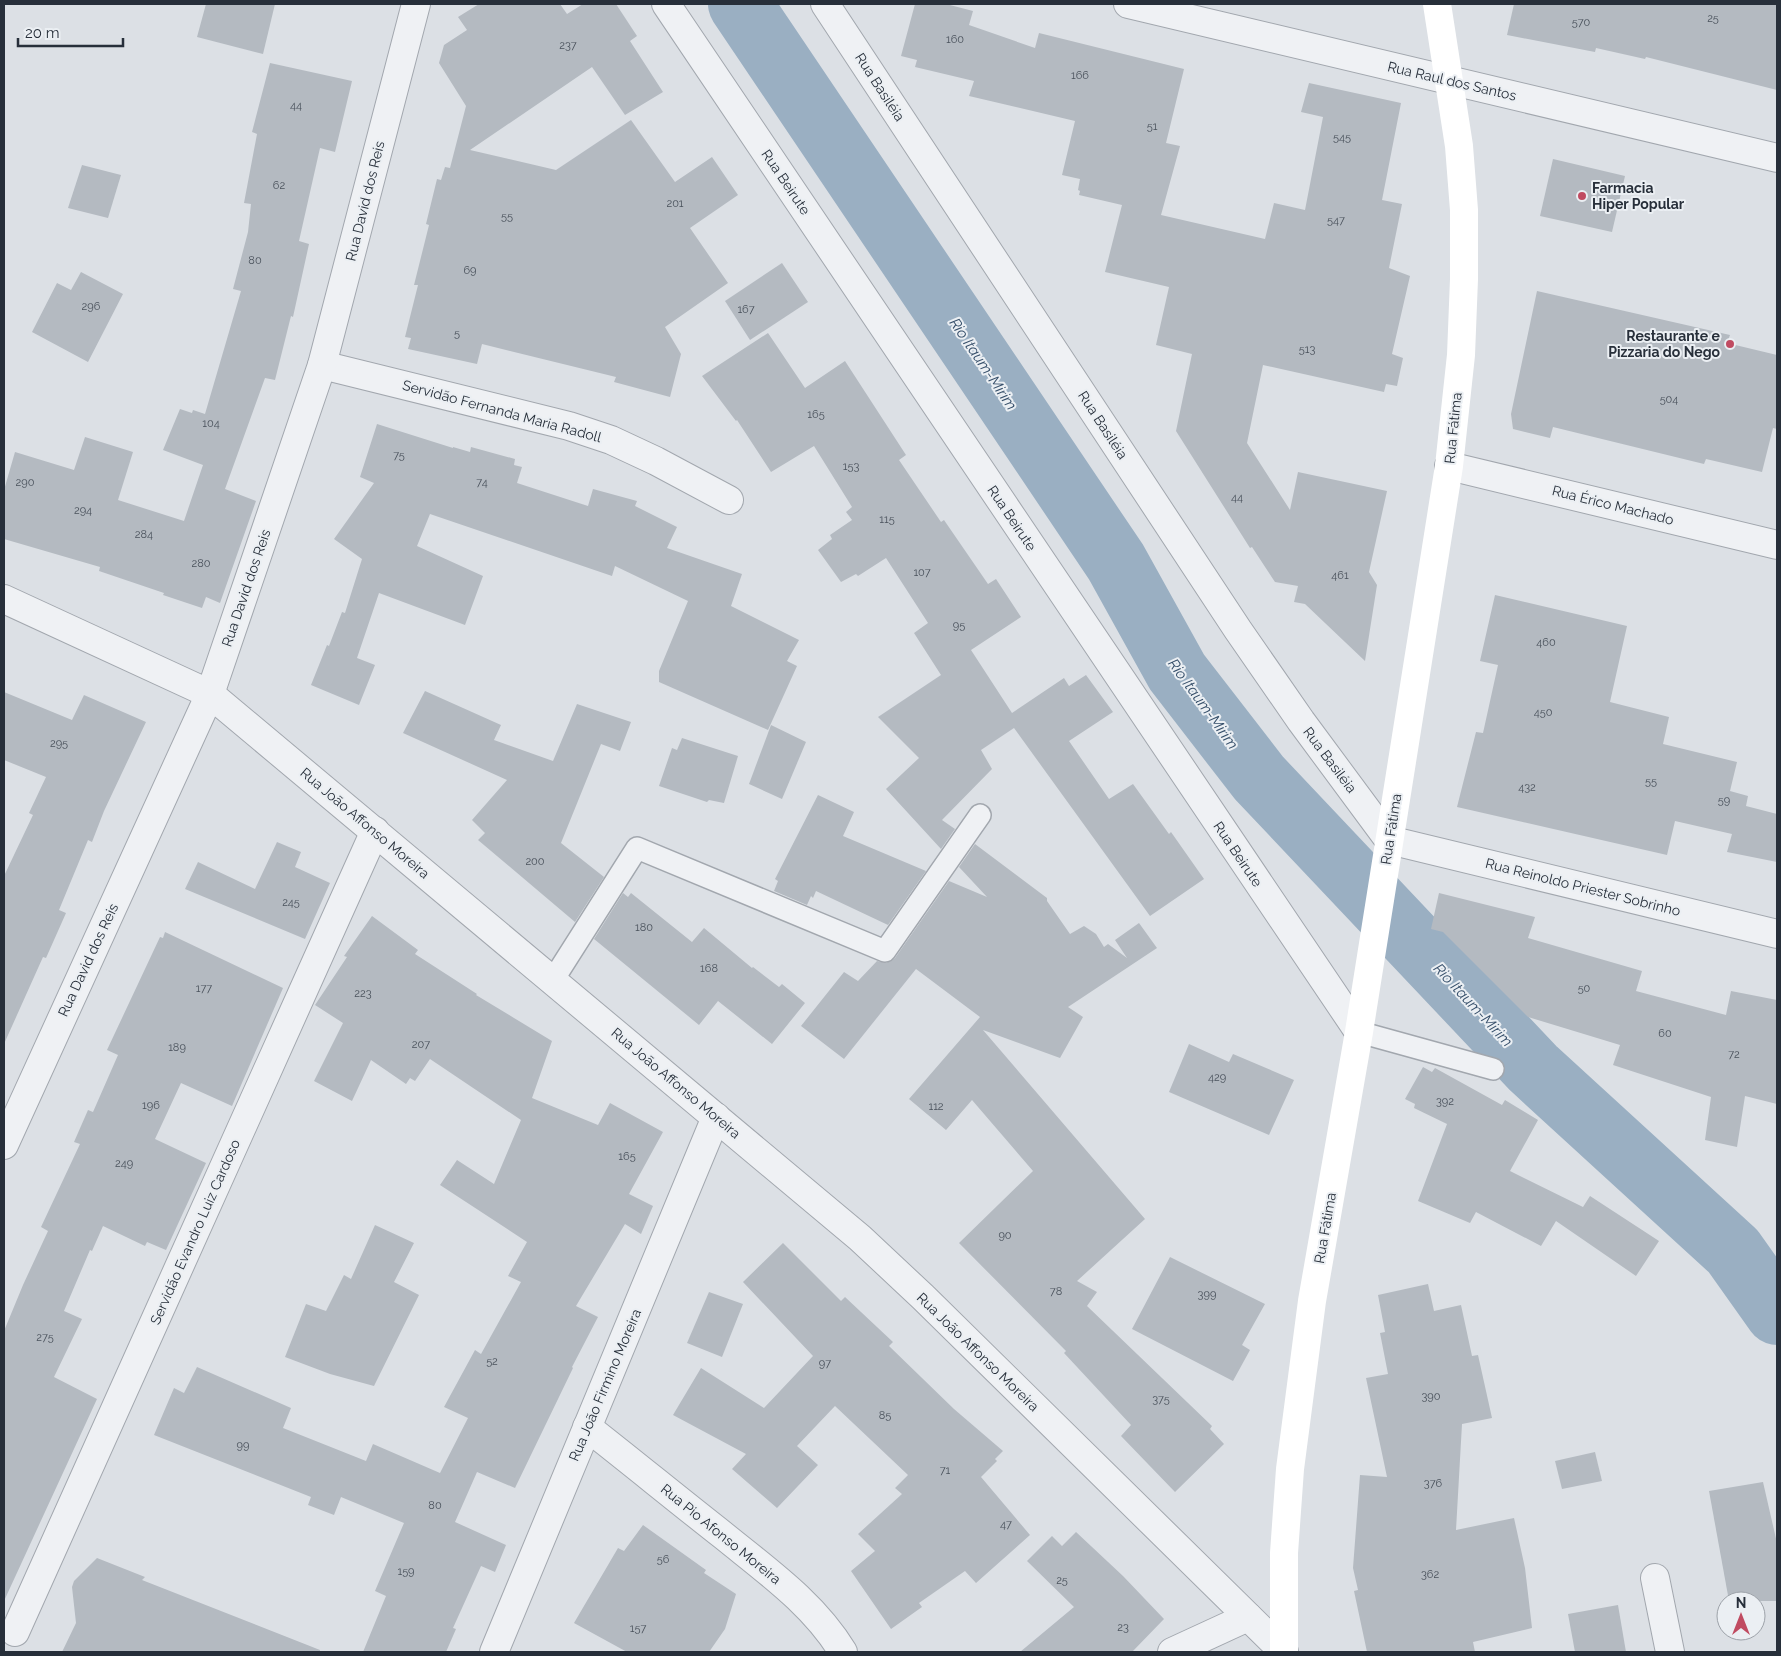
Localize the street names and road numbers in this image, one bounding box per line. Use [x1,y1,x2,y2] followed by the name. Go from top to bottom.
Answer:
[852,50,908,124] street label: Rua Basiléia
[1386,58,1518,104] street label: Rua Raul dos Santos
[342,139,388,263] street label: Rua David dos Reis
[758,146,814,218] street label: Rua Beirute
[401,377,603,445] street label: Servidão Fernanda Maria Radoll
[1075,388,1131,462] street label: Rua Basiléia
[1441,392,1465,464] street label: Rua Fátima
[1550,481,1676,528] street label: Rua Érico Machado
[984,482,1040,554] street label: Rua Beirute
[218,527,274,649] street label: Rua David dos Reis
[1300,724,1360,796] street label: Rua Basiléia
[297,764,433,882] street label: Rua João Affonso Moreira
[1377,792,1405,866] street label: Rua Fátima
[1210,818,1266,890] street label: Rua Beirute
[1484,855,1682,919] street label: Rua Reinoldo Priester Sobrinho
[55,901,121,1019] street label: Rua David dos Reis
[608,1024,744,1142] street label: Rua João Affonso Moreira
[147,1137,243,1327] street label: Servidão Evandro Luiz Cardoso
[1311,1191,1339,1265] street label: Rua Fátima
[914,1289,1042,1415] street label: Rua João Affonso Moreira
[566,1306,644,1464] street label: Rua João Firmino Moreira
[658,1481,784,1587] street label: Rua Pio Afonso Moreira

